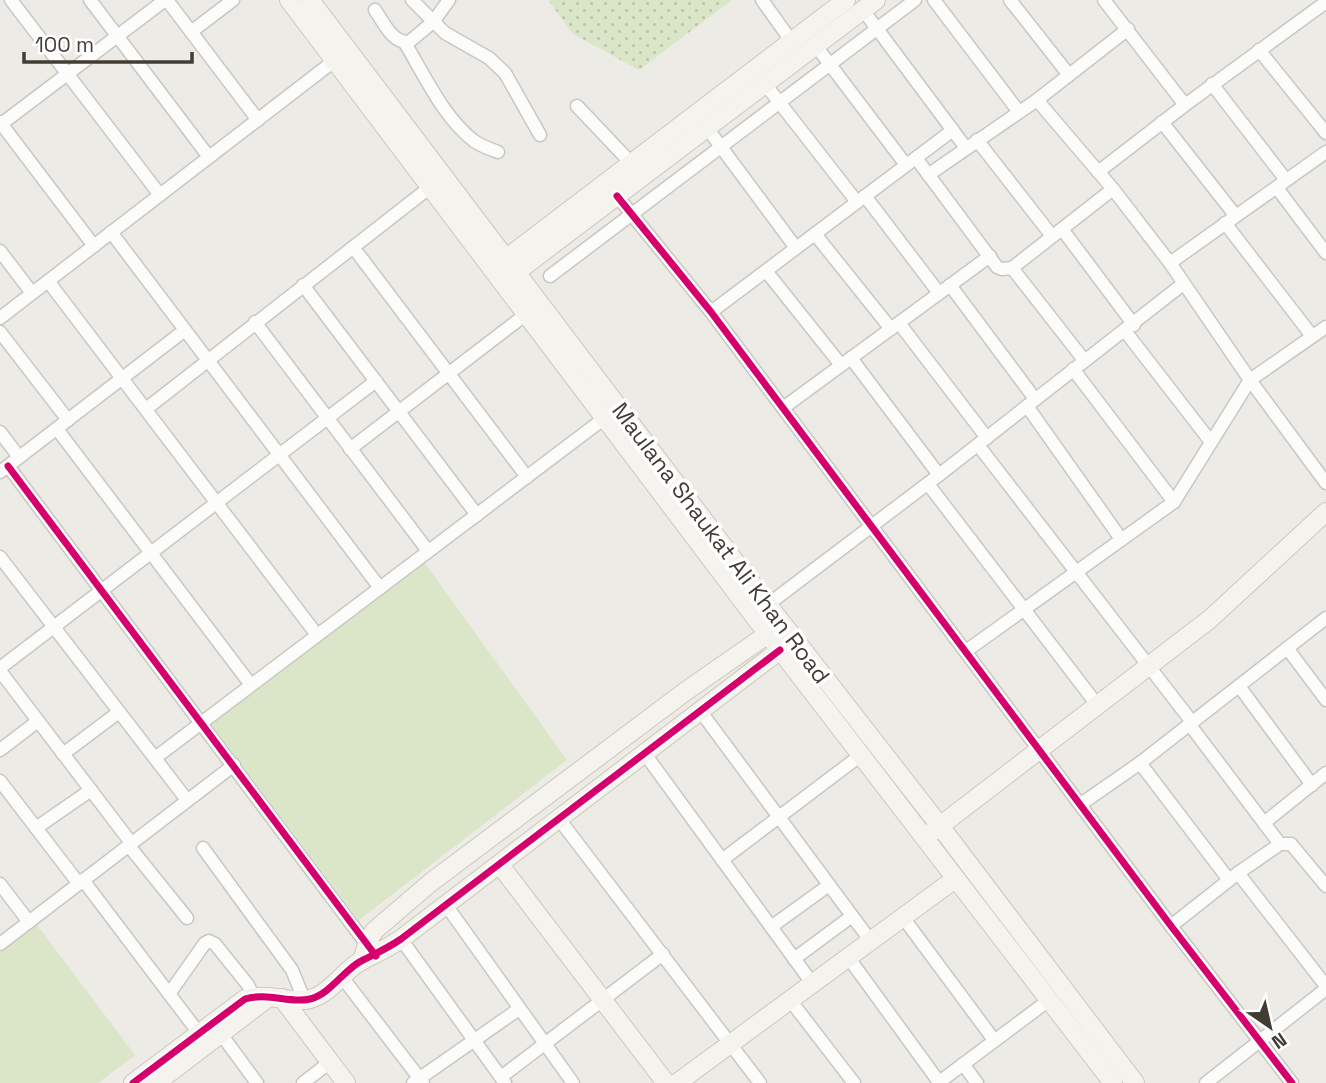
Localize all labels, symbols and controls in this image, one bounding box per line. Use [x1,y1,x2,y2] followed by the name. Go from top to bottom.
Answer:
[24,21,192,65] scale bar
[35,31,94,58] text: 100 m
[605,396,837,690] street label: Maulana Shaukat Ali Khan Road
[1235,992,1305,1062] north arrow
[1267,1027,1291,1055] text: N

